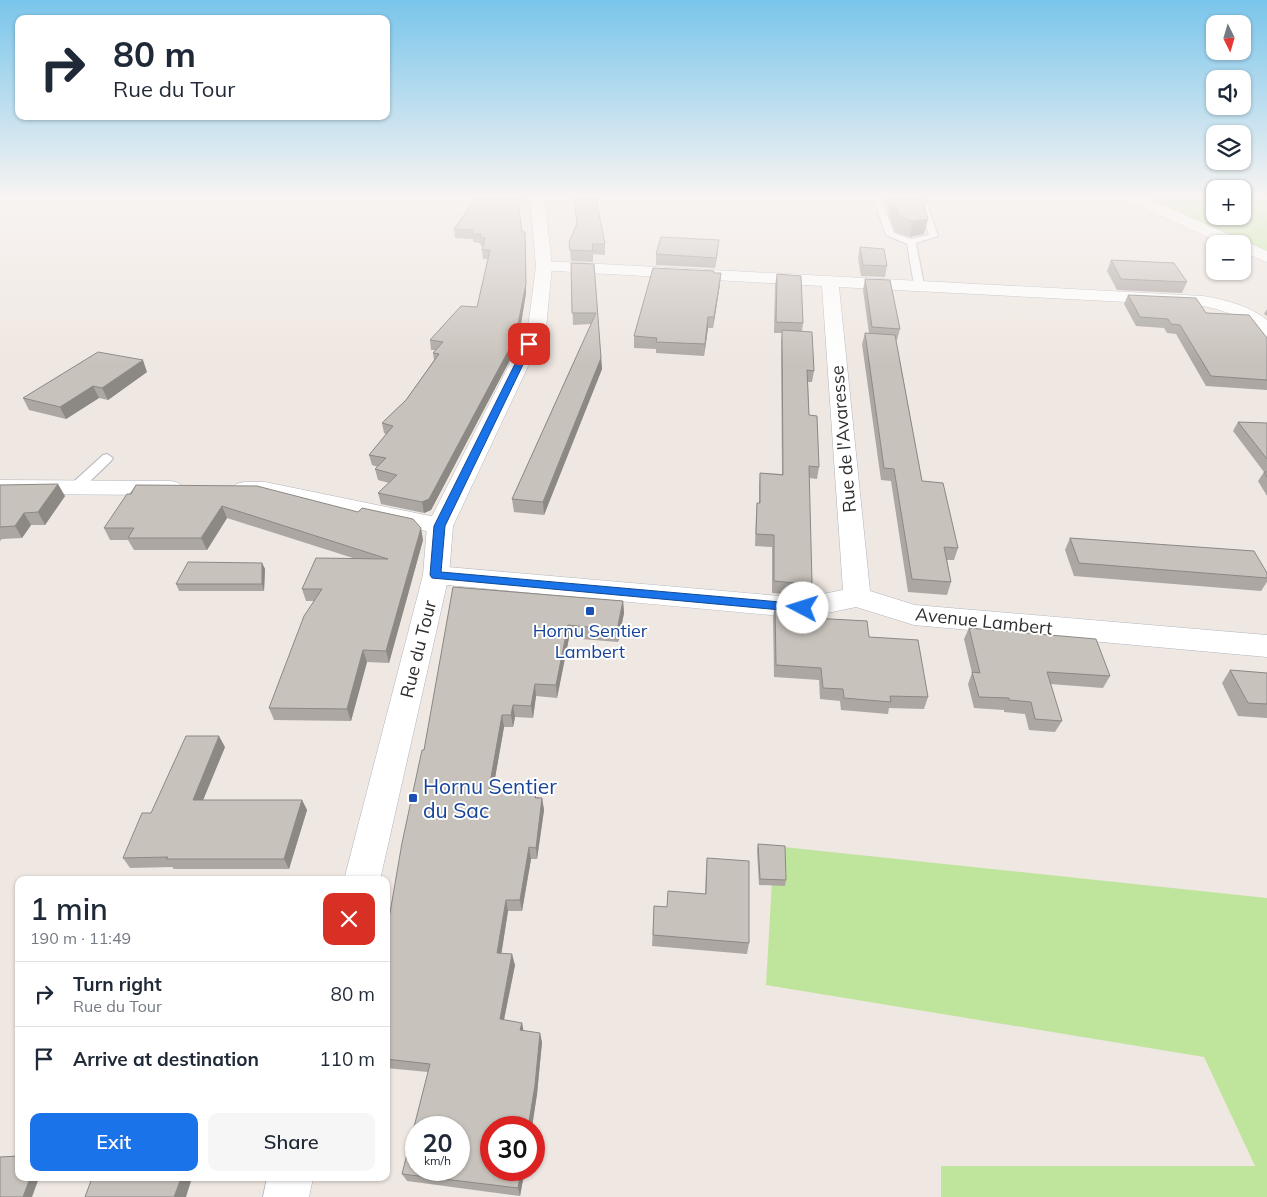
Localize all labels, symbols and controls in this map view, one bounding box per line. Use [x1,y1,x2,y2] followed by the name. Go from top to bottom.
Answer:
[1206,15,1251,60] north arrow
[1206,15,1251,280] map controls
[113,32,196,76] text: 80 m
[30,35,95,100] icon: right
[1206,70,1251,115] button: sound
[113,75,235,103] text: Rue du Tour
[1206,125,1251,170] button: layers
[1206,180,1251,225] button: +
[1206,235,1251,280] button: −
[508,323,550,365] pin
[515,330,543,358] icon: arrive
[825,364,861,514] street label: Rue de l'Avaresse
[776,581,828,633] position arrow
[395,597,441,700] street label: Rue du Tour
[914,602,1054,640] street label: Avenue Lambert
[584,605,596,617] marker: Hornu Sentier Lambert
[533,619,648,663] place label: Hornu Sentier Lambert
[423,773,557,823] place label: Hornu Sentier du Sac
[407,792,419,804] marker: Hornu Sentier du Sac
[30,890,108,928] text: 1 min
[323,893,375,945] button: close
[30,928,131,948] text: 190 m · 11:49
[73,972,162,996] text: Turn right
[30,980,58,1008] icon: right
[331,982,375,1006] text: 80 m
[73,996,162,1016] text: Rue du Tour
[30,1045,58,1073] icon: arrive
[73,1047,259,1071] text: Arrive at destination
[319,1047,375,1071] text: 110 m
[30,1113,198,1171] button: Exit
[208,1113,375,1171] button: Share
[480,1116,545,1181] speed limit sign: 30
[422,1127,453,1158] text: 20
[424,1153,451,1168] text: km/h

